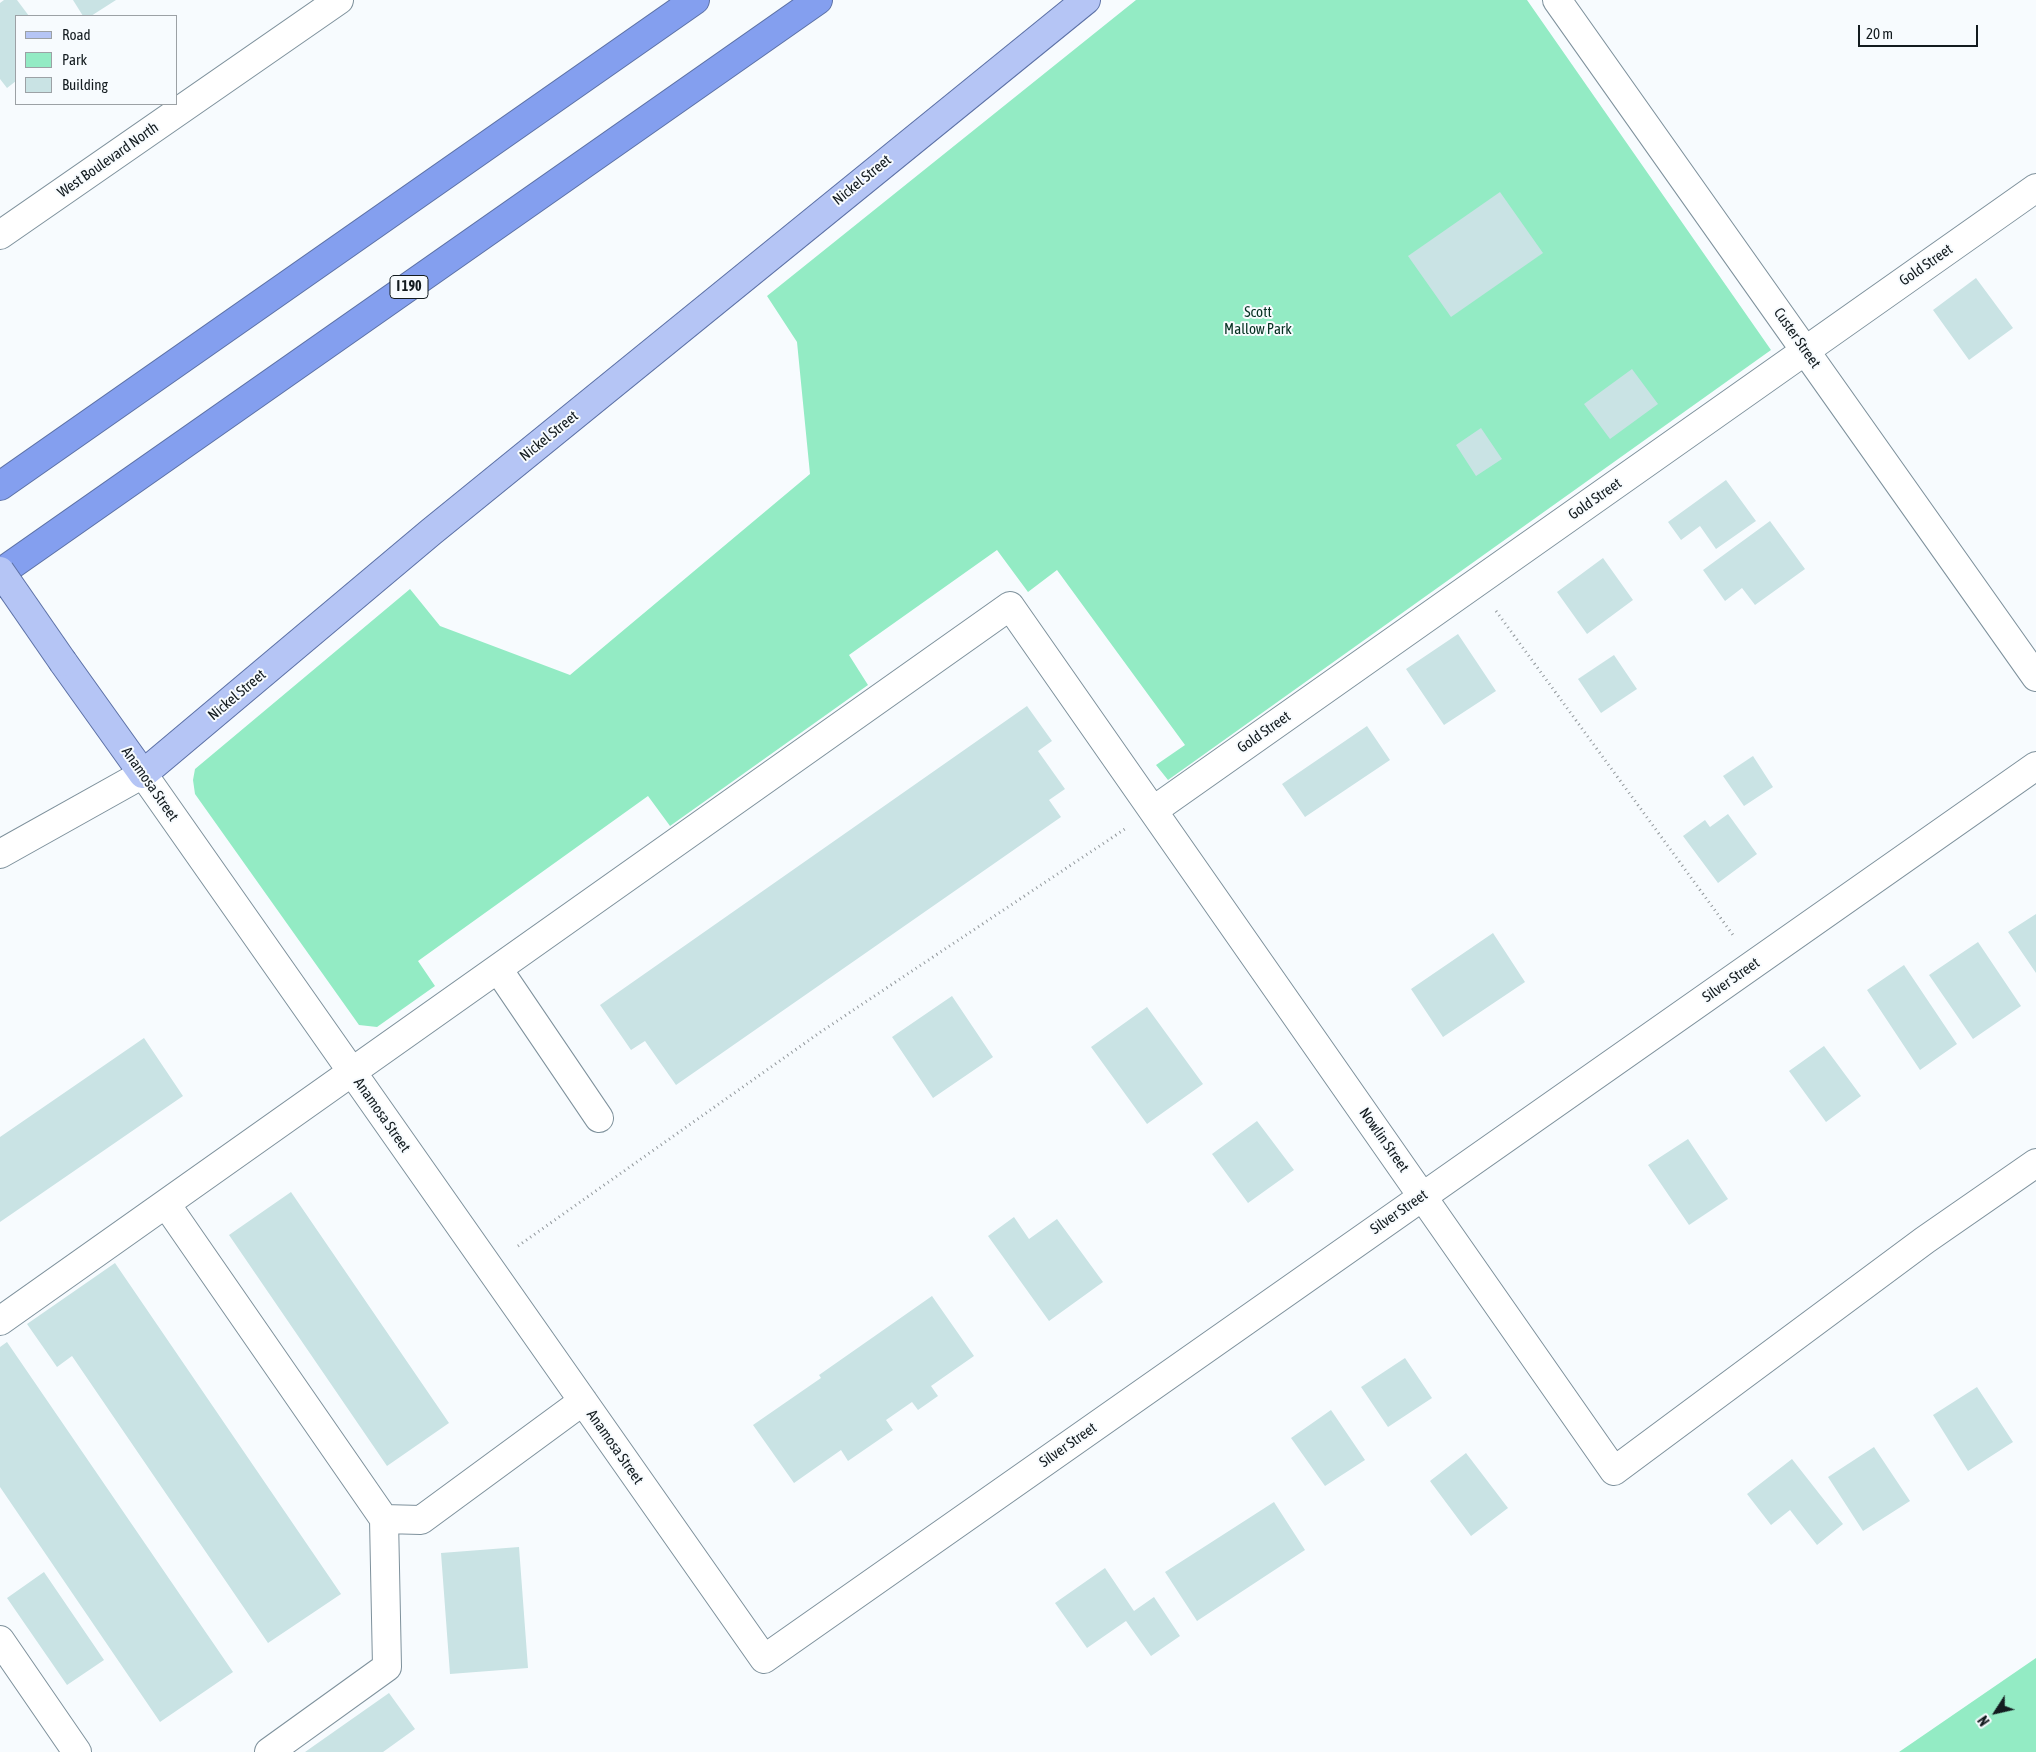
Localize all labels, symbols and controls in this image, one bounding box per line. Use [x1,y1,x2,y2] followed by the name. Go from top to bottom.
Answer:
[15,15,178,105] legend
[1861,15,1981,47] scale bar
[1866,25,1893,42] text: 20 m
[62,26,91,43] text: Road
[62,51,87,68] text: Park
[62,76,108,93] text: Building
[54,118,162,202] street label: West Boulevard North
[829,151,895,209] street label: Nickel Street
[1896,240,1956,290] street label: Gold Street
[390,276,428,298] road number: I 190
[1224,303,1292,338] park label: Scott Mallow Park
[1770,304,1824,372] street label: Custer Street
[516,407,582,465] street label: Nickel Street
[1565,474,1625,524] street label: Gold Street
[204,666,270,724] street label: Nickel Street
[1234,707,1294,757] street label: Gold Street
[118,743,182,825] street label: Anamosa Street
[1699,954,1763,1006] street label: Silver Street
[350,1074,414,1156] street label: Anamosa Street
[1355,1104,1413,1176] street label: Nowlin Street
[1367,1186,1431,1238] street label: Silver Street
[583,1406,647,1488] street label: Anamosa Street
[1036,1419,1100,1471] street label: Silver Street
[1971,1687,2021,1737] north arrow
[1975,1713,1993,1729] text: N

